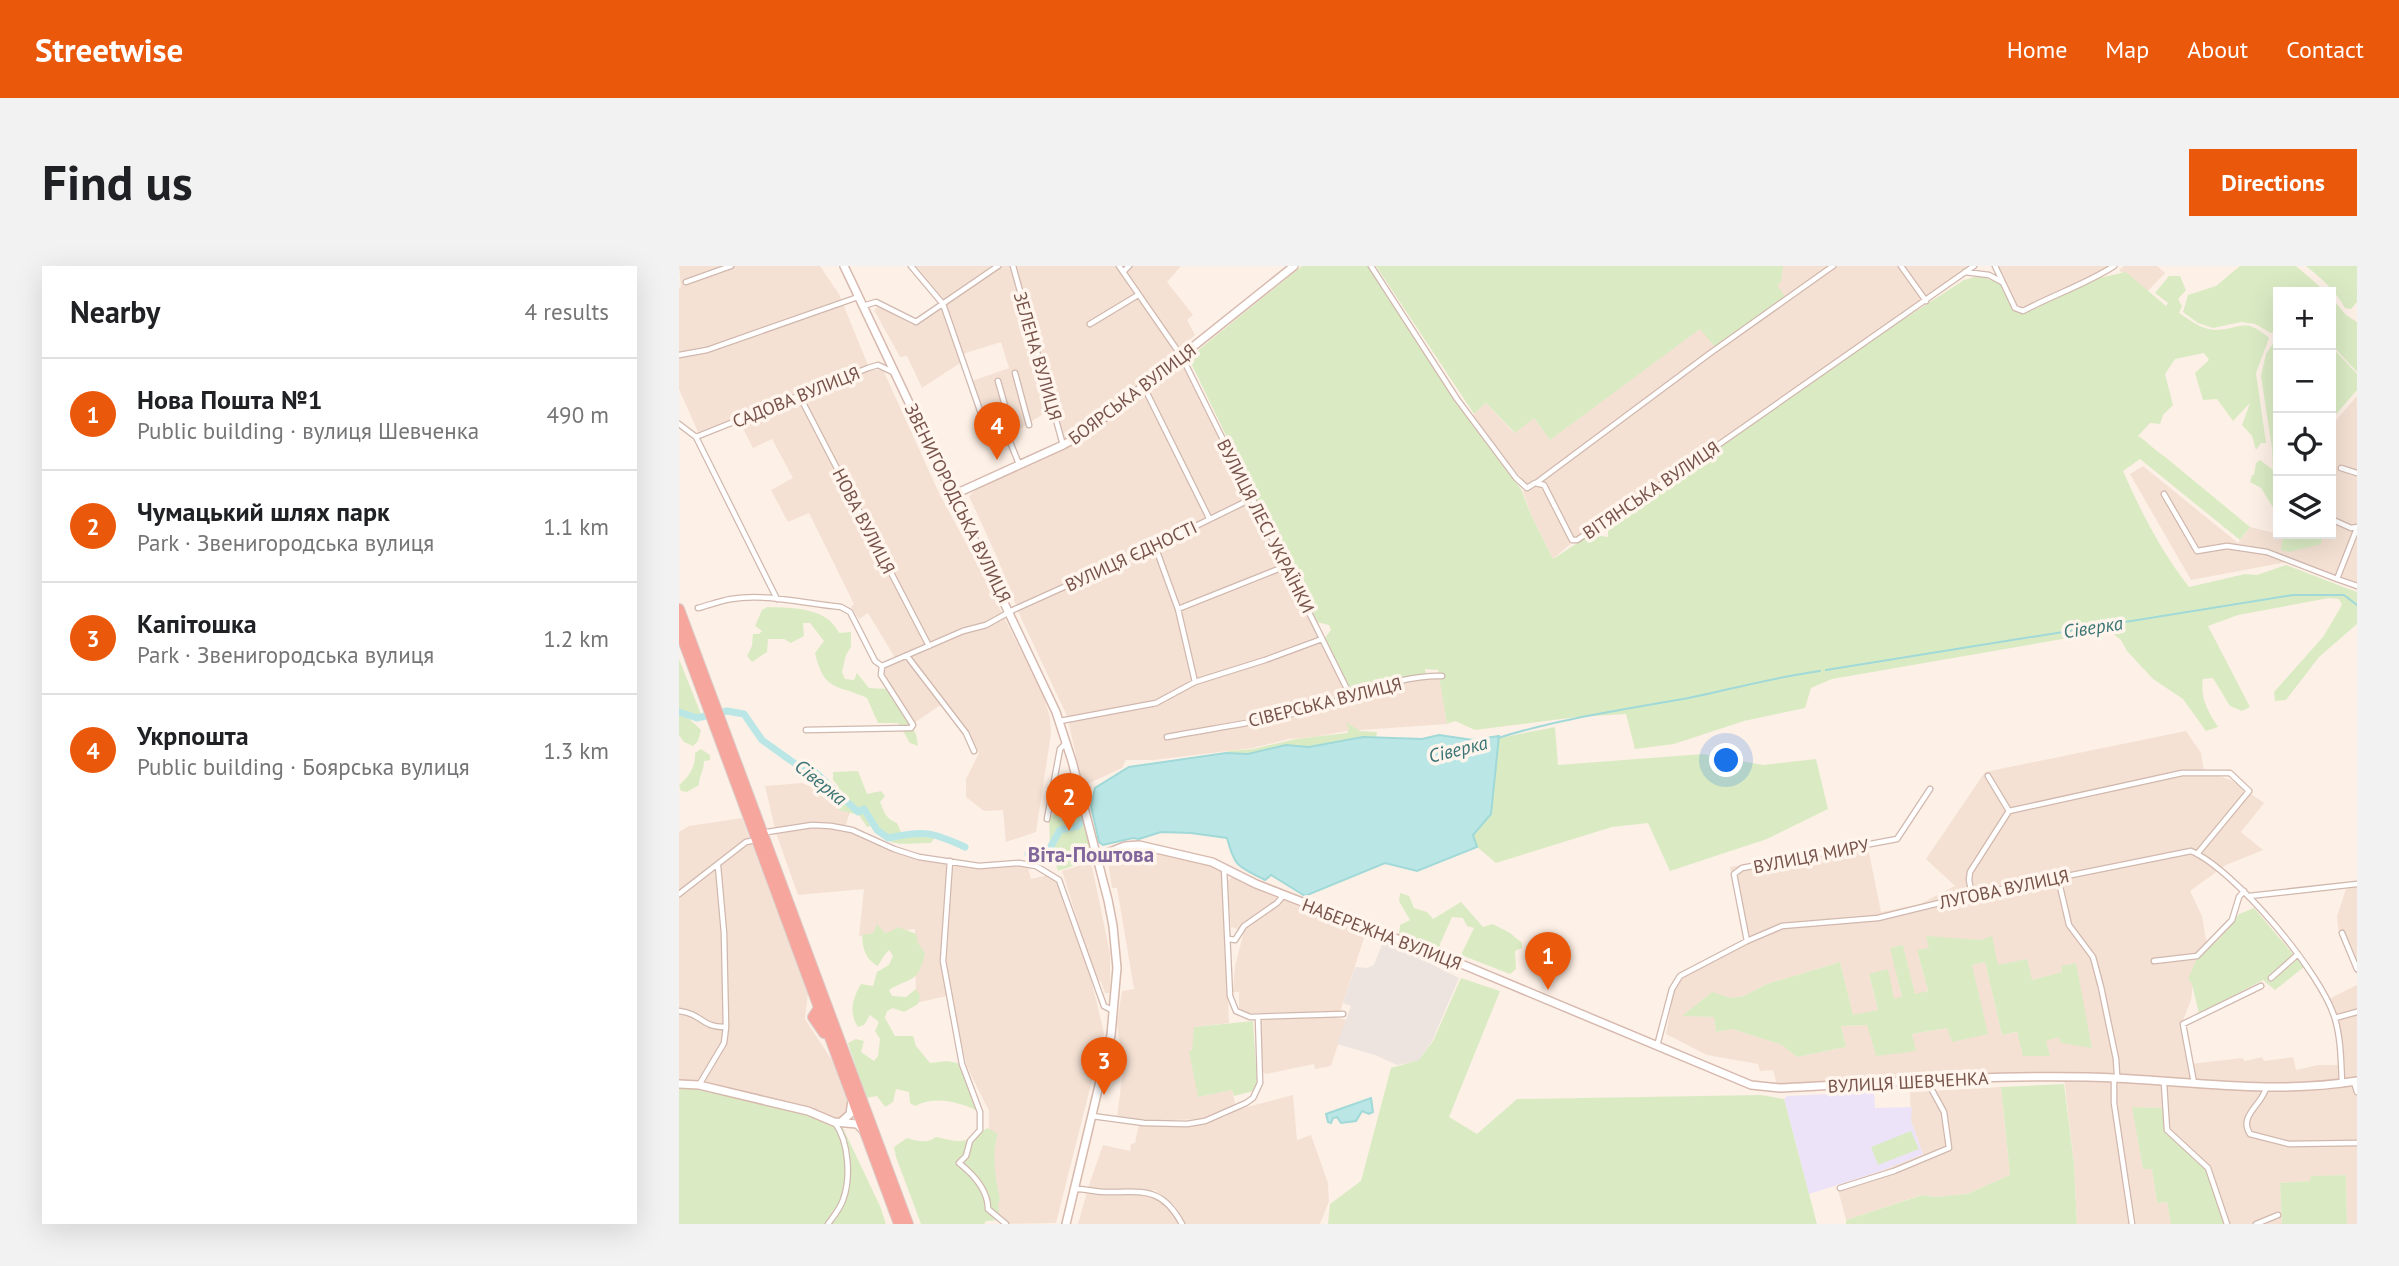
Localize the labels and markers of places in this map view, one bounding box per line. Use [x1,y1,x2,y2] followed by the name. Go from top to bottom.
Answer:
[974,402,1020,460] pin: 4
[1046,773,1092,831] pin: 2
[1525,932,1571,990] pin: 1
[1081,1037,1127,1095] pin: 3

